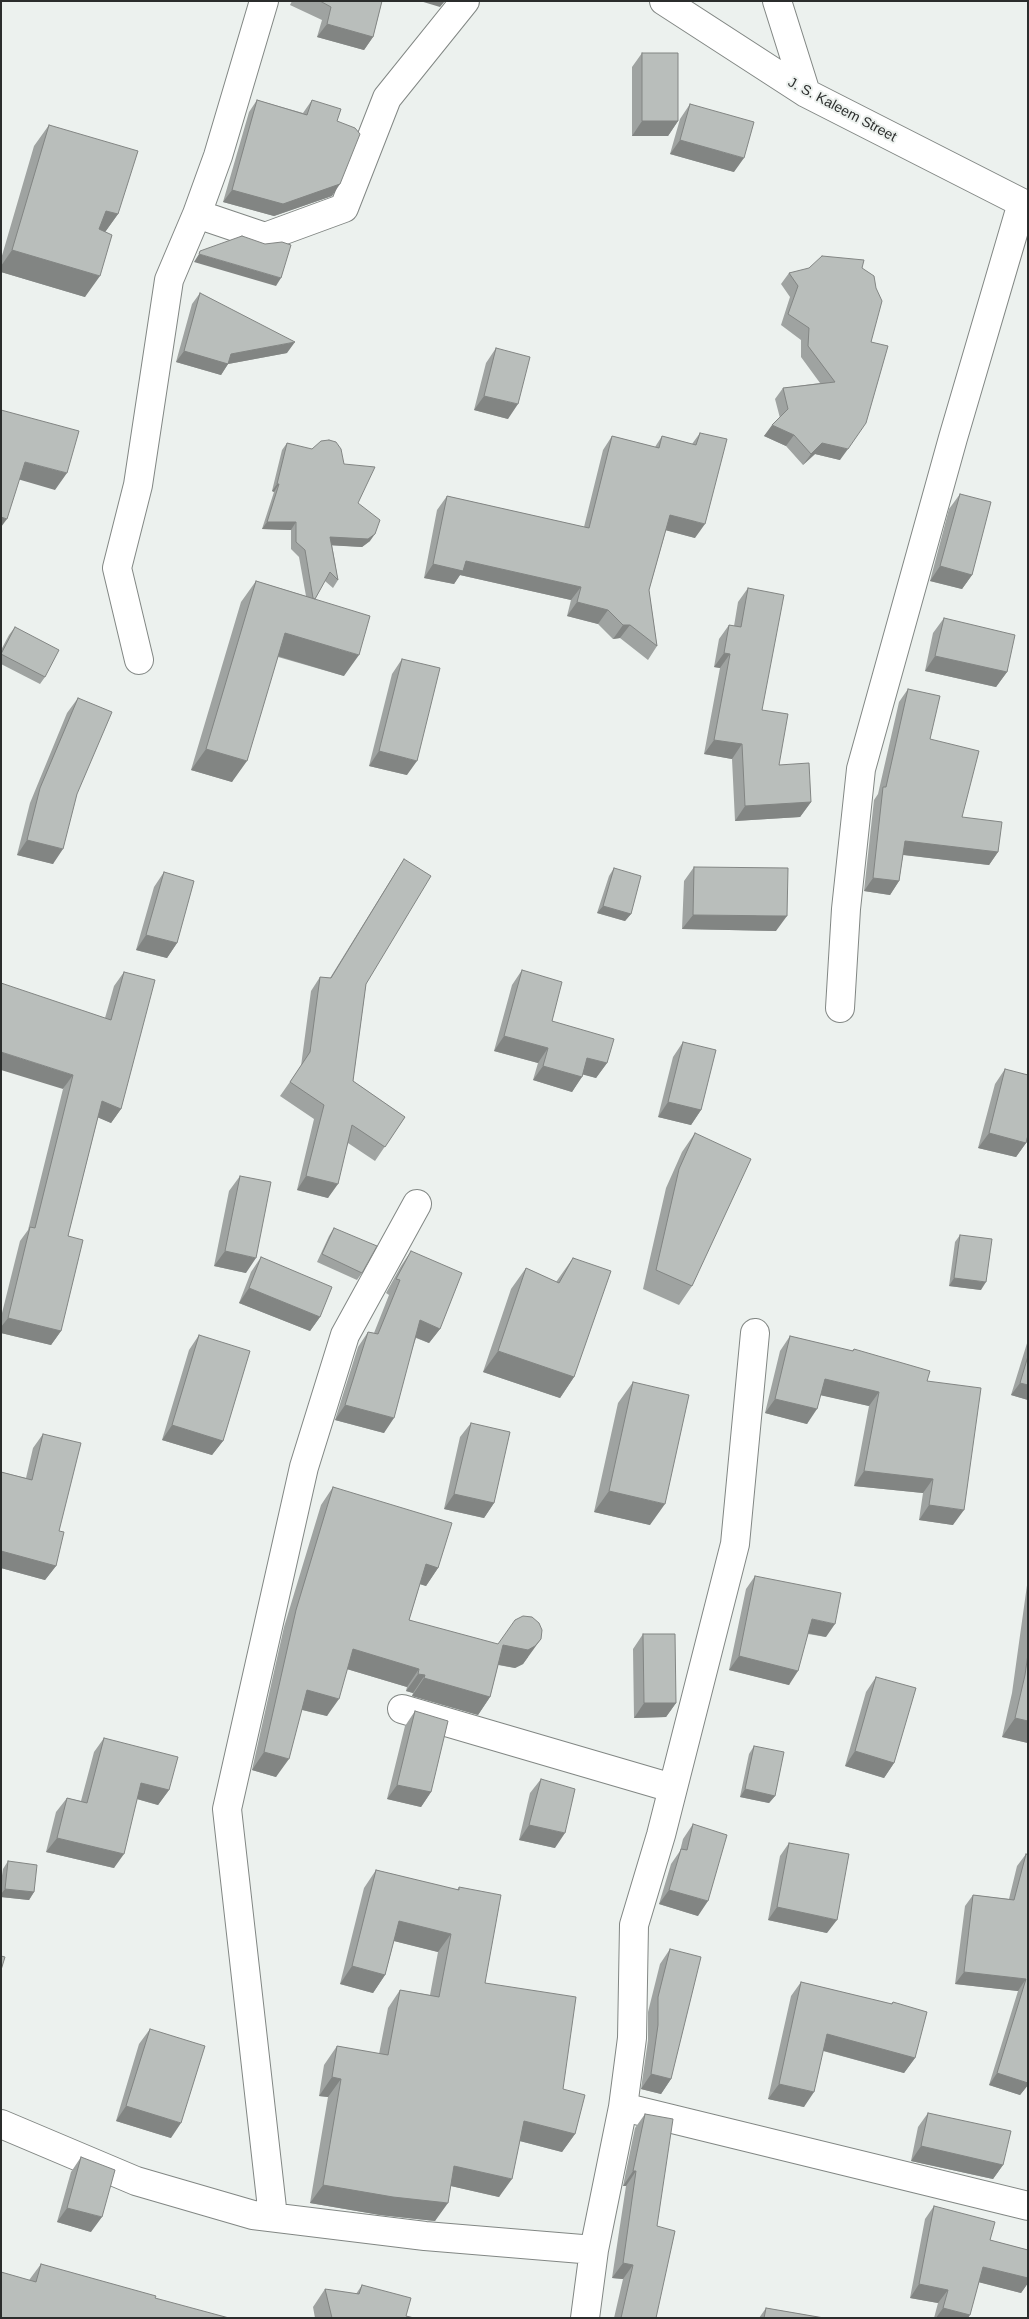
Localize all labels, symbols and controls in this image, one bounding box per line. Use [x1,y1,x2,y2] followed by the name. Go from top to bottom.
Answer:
[785,74,899,146] street label: J. S. Kaleem Street

